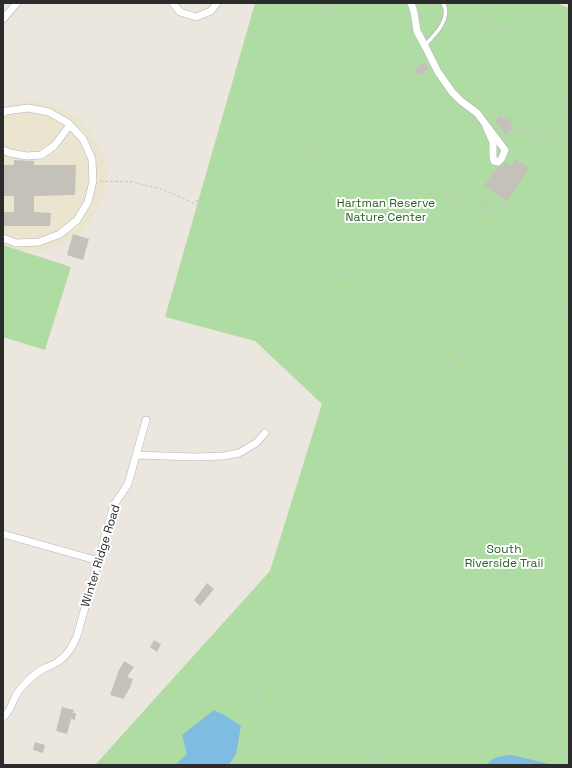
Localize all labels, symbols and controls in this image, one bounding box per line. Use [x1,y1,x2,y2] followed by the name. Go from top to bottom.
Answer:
[337,197,435,225] park label: Hartman Reserve Nature Center
[79,503,123,609] street label: Winter Ridge Road
[465,543,543,571] park label: South Riverside Trail

